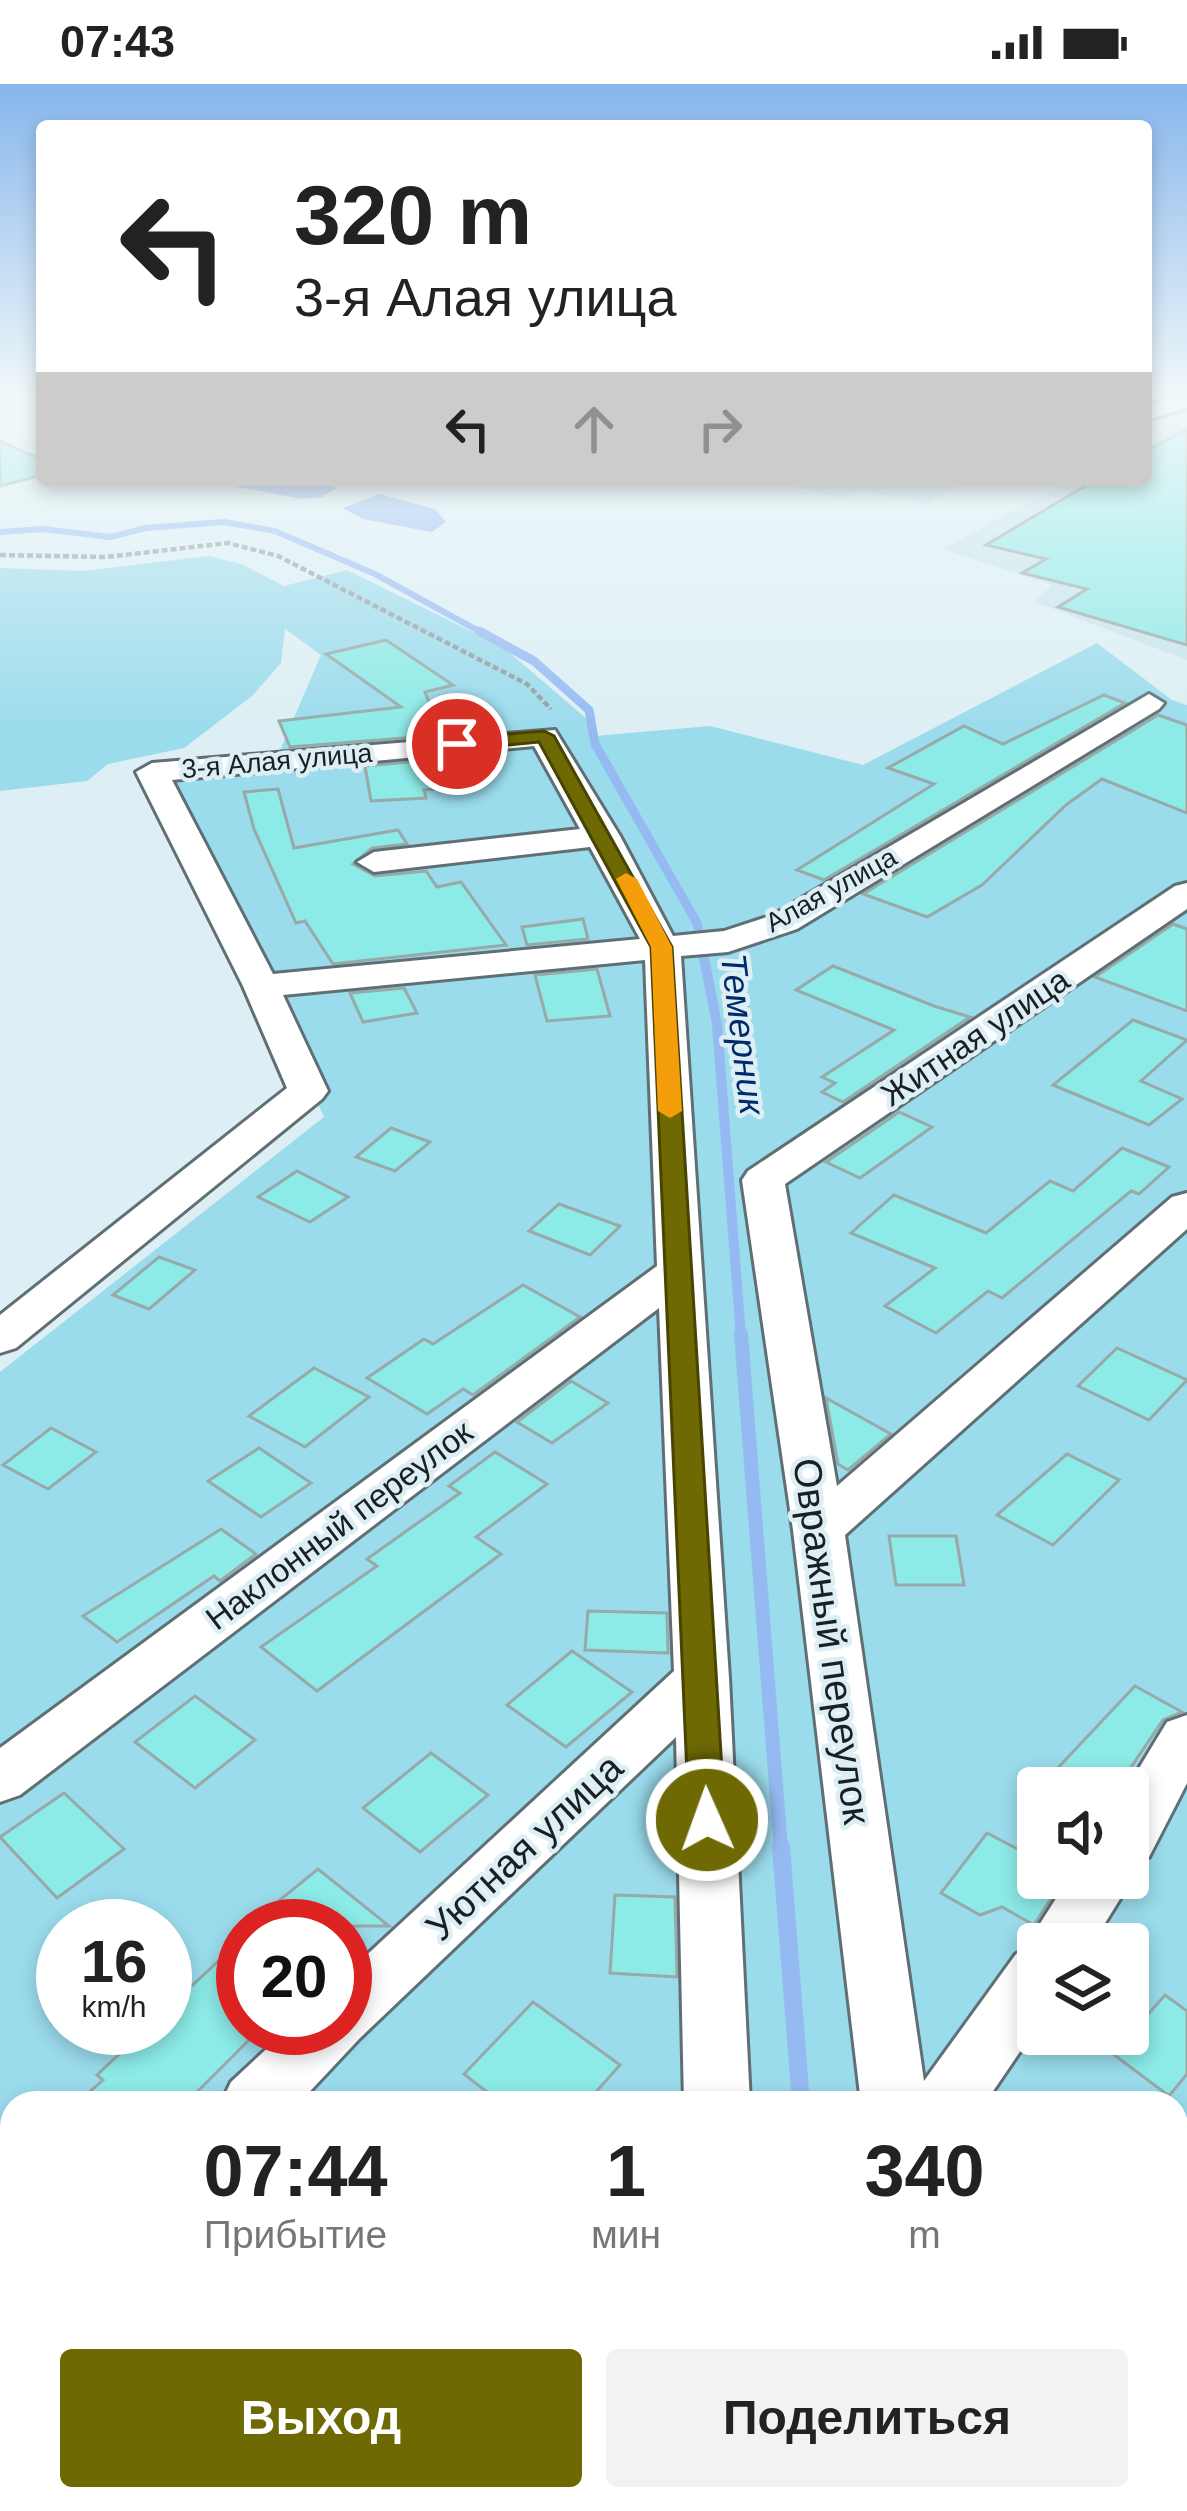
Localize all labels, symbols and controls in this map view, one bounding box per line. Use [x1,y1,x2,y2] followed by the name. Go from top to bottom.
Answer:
[60,16,175,67] text: 07:43
[96,168,252,324] icon: left
[294,168,532,262] text: 320 m
[294,267,677,327] text: 3-я Алая улица
[435,396,501,462] icon: left
[561,396,627,462] icon: ahead
[687,396,753,462] icon: right
[406,693,508,795] pin
[424,711,490,777] icon: arrive
[180,738,375,784] street label: 3-я Алая улица
[760,841,903,938] street label: Алая улица
[713,951,773,1119] water label: Темерник
[874,960,1076,1113] street label: Житная улица
[199,1413,480,1637] street label: Наклонный переулок
[785,1455,879,1828] street label: Овражный переулок
[417,1745,631,1949] street label: Уютная улица
[644,1757,770,1883] position arrow
[1017,1767,1149,2055] map controls
[1017,1767,1149,1899] button: sound
[216,1899,372,2055] speed limit sign: 20
[1017,1923,1149,2055] button: layers
[81,1928,147,1995] text: 16
[81,1990,147,2023] text: km/h
[203,2131,388,2211] text: 07:44
[606,2131,646,2211] text: 1
[864,2131,985,2211] text: 340
[204,2213,387,2256] text: Прибытие
[591,2213,661,2256] text: мин
[908,2213,941,2256] text: m
[60,2349,582,2487] button: Выход
[606,2349,1128,2487] button: Поделиться

